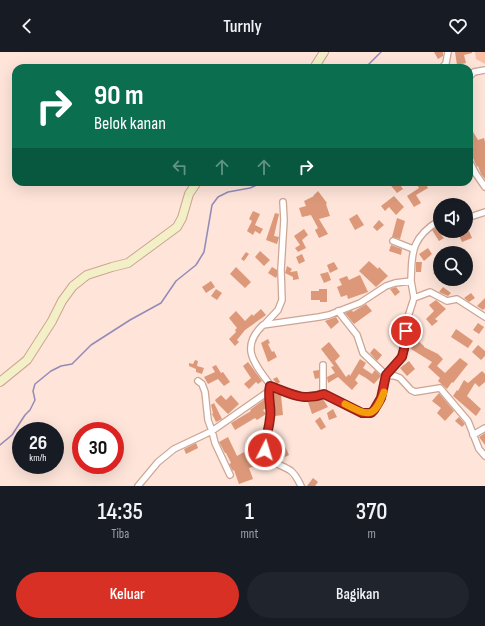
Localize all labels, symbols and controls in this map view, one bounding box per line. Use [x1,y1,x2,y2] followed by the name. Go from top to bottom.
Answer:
[16,15,38,37] icon: back
[447,15,469,37] icon: heart
[223,16,262,37] text: Turnly
[94,79,144,112] text: 90 m
[28,80,80,132] icon: right
[94,113,166,134] text: Belok kanan
[169,156,191,178] icon: left
[211,156,233,178] icon: ahead
[253,156,275,178] icon: ahead
[295,156,317,178] icon: right
[433,198,473,286] map controls
[433,198,473,238] button: sound
[433,246,473,286] button: search
[389,314,423,348] pin
[395,320,417,342] icon: arrive
[72,422,124,474] speed limit sign: 30
[244,429,286,471] position arrow
[29,431,47,455] text: 26
[29,452,47,464] text: km/h
[97,497,143,526] text: 14:35
[245,497,254,526] text: 1
[356,497,387,526] text: 370
[111,526,129,542] text: Tiba
[240,526,258,542] text: mnt
[367,526,376,542] text: m
[16,572,239,618] button: Keluar
[247,572,469,618] button: Bagikan

